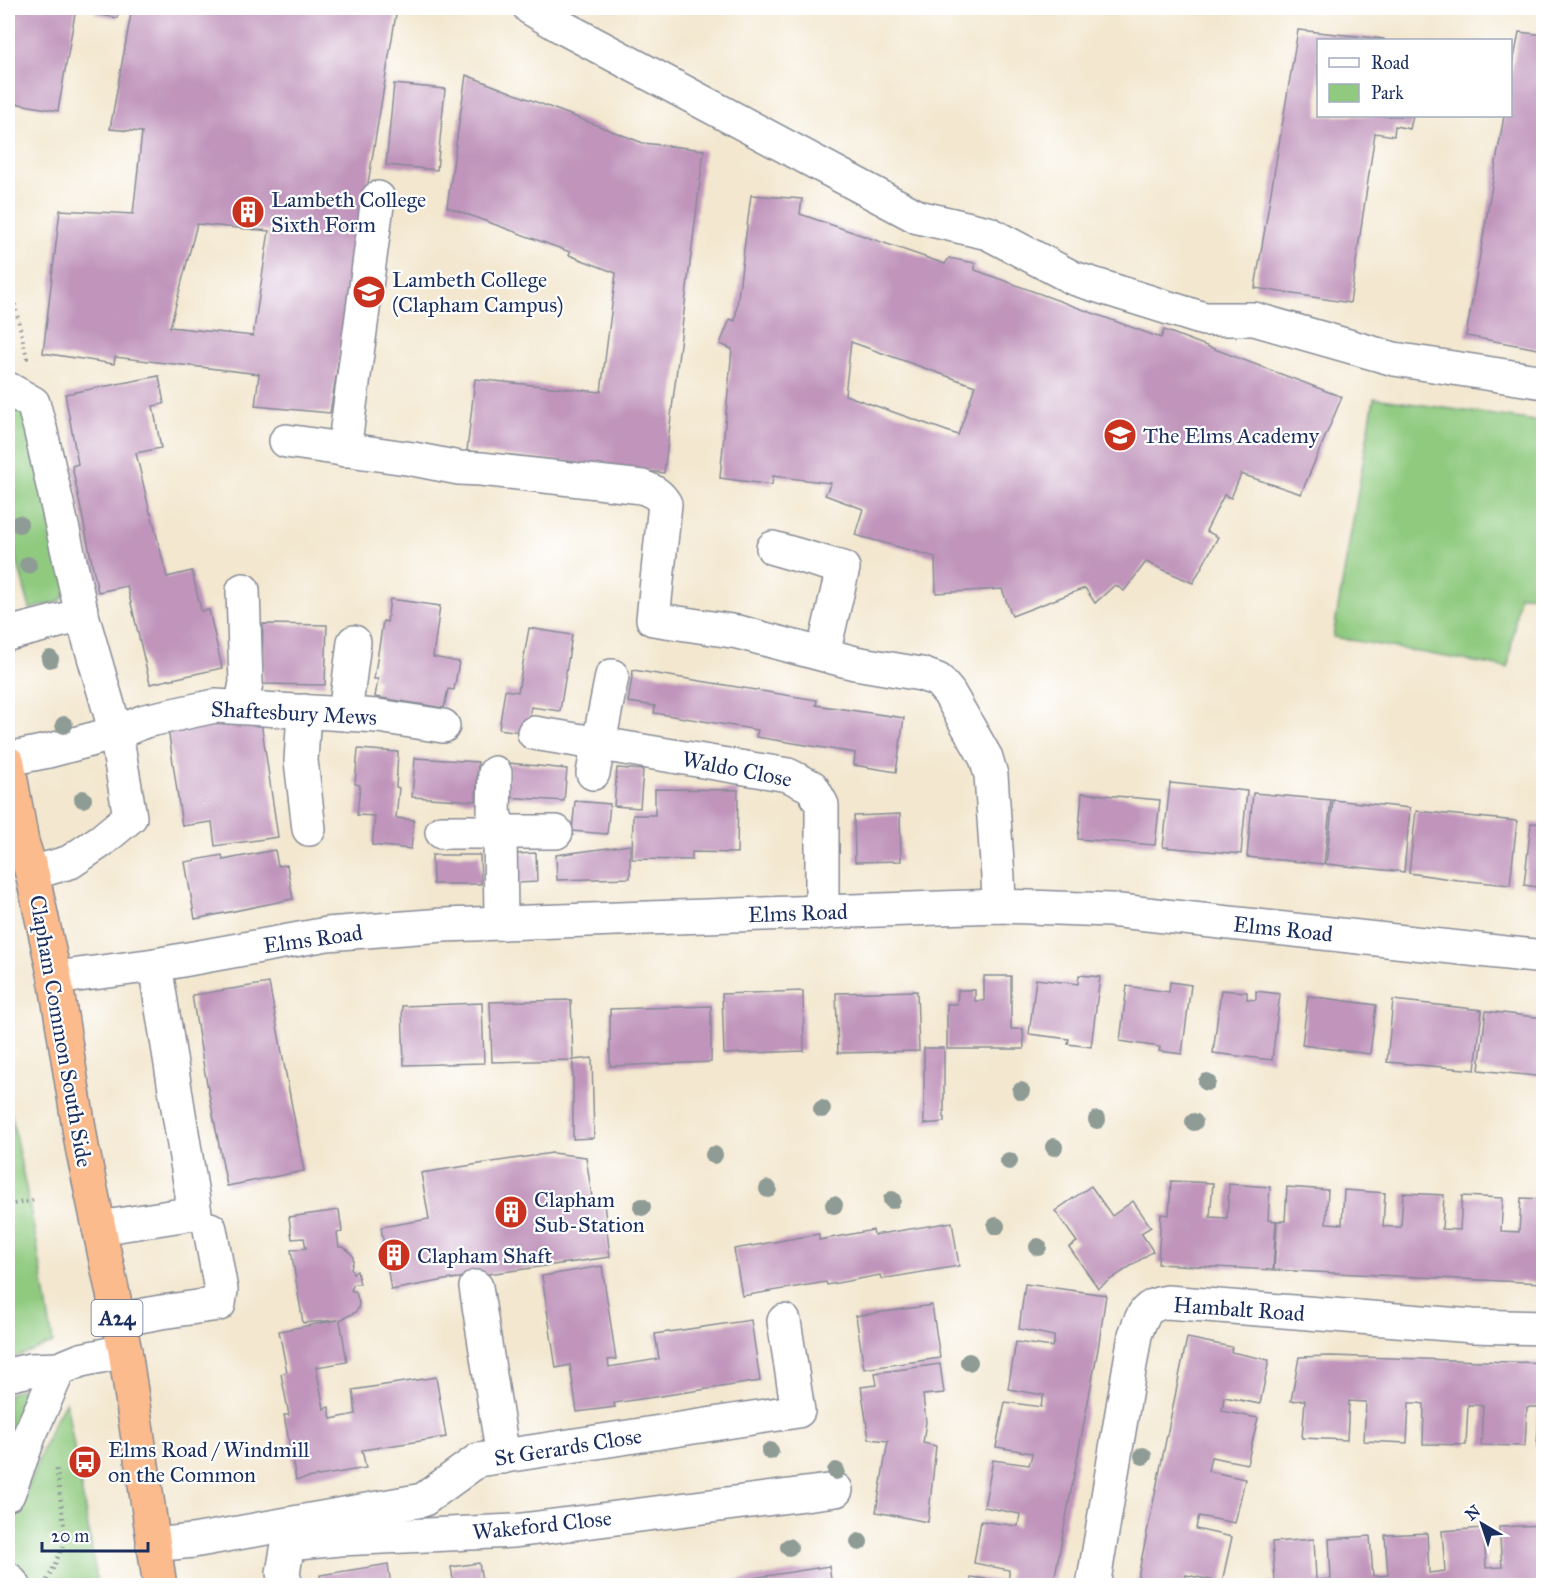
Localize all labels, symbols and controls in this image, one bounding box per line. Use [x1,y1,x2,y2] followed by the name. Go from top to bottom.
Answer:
[1317,39,1512,117] legend
[1371,52,1409,74] text: Road
[1371,82,1404,104] text: Park
[271,186,426,238] place label: Lambeth College Sixth Form
[230,194,266,230] building icon: Lambeth College Sixth Form
[392,266,564,318] place label: Lambeth College (Clapham Campus)
[351,274,387,310] school or university icon: Lambeth College (Clapham Campus)
[1102,417,1138,453] school or university icon: The Elms Academy
[1143,422,1320,449] place label: The Elms Academy
[210,695,378,731] street label: Shaftesbury Mews
[680,745,794,793] street label: Waldo Close
[24,893,98,1169] street label: Clapham Common South Side
[748,898,848,928] street label: Elms Road
[1232,910,1334,948] street label: Elms Road
[262,919,364,959] street label: Elms Road
[534,1186,645,1238] place label: Clapham Sub-Station
[493,1194,529,1230] building icon: Clapham Sub-Station
[376,1237,412,1273] building icon: Clapham Shaft
[417,1242,552,1269] place label: Clapham Shaft
[1172,1291,1306,1327] street label: Hambalt Road
[92,1300,142,1336] road number: A24
[492,1422,644,1472] street label: St Gerards Close
[108,1436,310,1488] place label: Elms Road / Windmill on the Common
[67,1444,103,1480] bus stop icon: Elms Road / Windmill on the Common
[1452,1494,1512,1554] north arrow
[1462,1501,1484,1524] text: N
[471,1504,613,1546] street label: Wakeford Close
[42,1515,148,1553] scale bar
[51,1525,89,1547] text: 20 m

